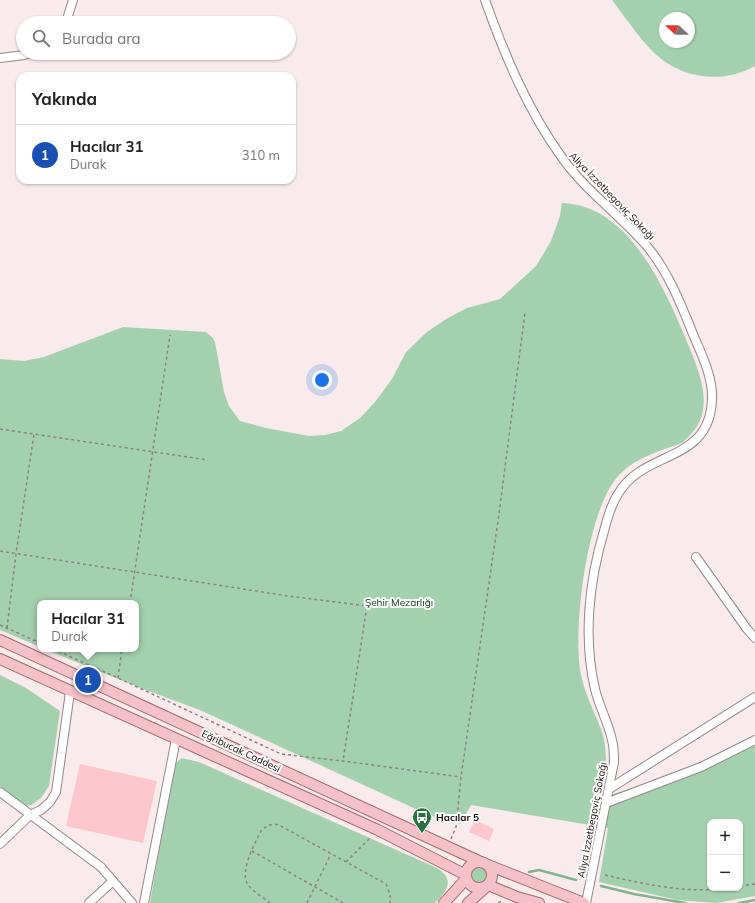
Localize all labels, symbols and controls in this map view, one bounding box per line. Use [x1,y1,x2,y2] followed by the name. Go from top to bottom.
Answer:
[659,12,695,48] north arrow
[16,16,296,60] search box
[30,27,52,49] icon: search
[62,29,141,48] text: Burada ara
[32,88,97,109] text: Yakında
[70,137,144,156] text: Hacılar 31
[41,147,49,163] text: 1
[242,147,280,163] text: 310 m
[566,149,658,243] street label: Aliya İzzetbegoviç Sokağı
[70,156,106,172] text: Durak
[312,370,332,390] your location
[365,596,433,609] park label: Şehir Mezarlığı
[37,600,139,652] popup
[51,609,125,628] text: Hacılar 31
[51,628,88,644] text: Durak
[75,665,101,695] pin: 1
[199,727,283,775] street label: Eğribucak Caddesi
[574,761,610,879] street label: Aliya İzzetbegoviç Sokağı
[411,806,433,834] bus stop icon: Hacılar 5
[436,811,479,824] place label: Hacılar 5
[707,819,743,891] map controls
[707,819,743,855] button: +
[707,855,743,891] button: −

